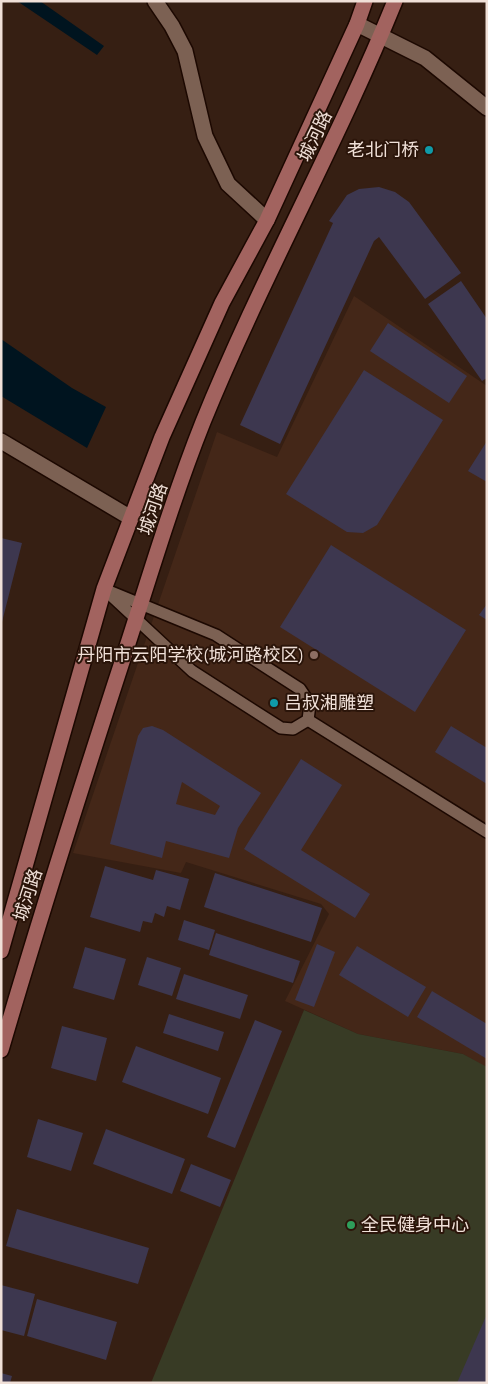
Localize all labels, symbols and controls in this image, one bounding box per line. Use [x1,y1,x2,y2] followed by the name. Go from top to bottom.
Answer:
[294,107,336,165] street label: 城河路
[347,140,419,160] place label: 老北门桥
[423,144,435,156] marker: 老北门桥
[135,480,171,538] street label: 城河路
[77,645,304,665] place label: 丹阳市云阳学校(城河路校区)
[308,649,320,661] marker: 丹阳市云阳学校(城河路校区)
[284,693,374,713] place label: 吕叔湘雕塑
[268,697,280,709] marker: 吕叔湘雕塑
[10,866,46,924] street label: 城河路
[361,1215,469,1235] place label: 全民健身中心
[345,1219,357,1231] marker: 全民健身中心

